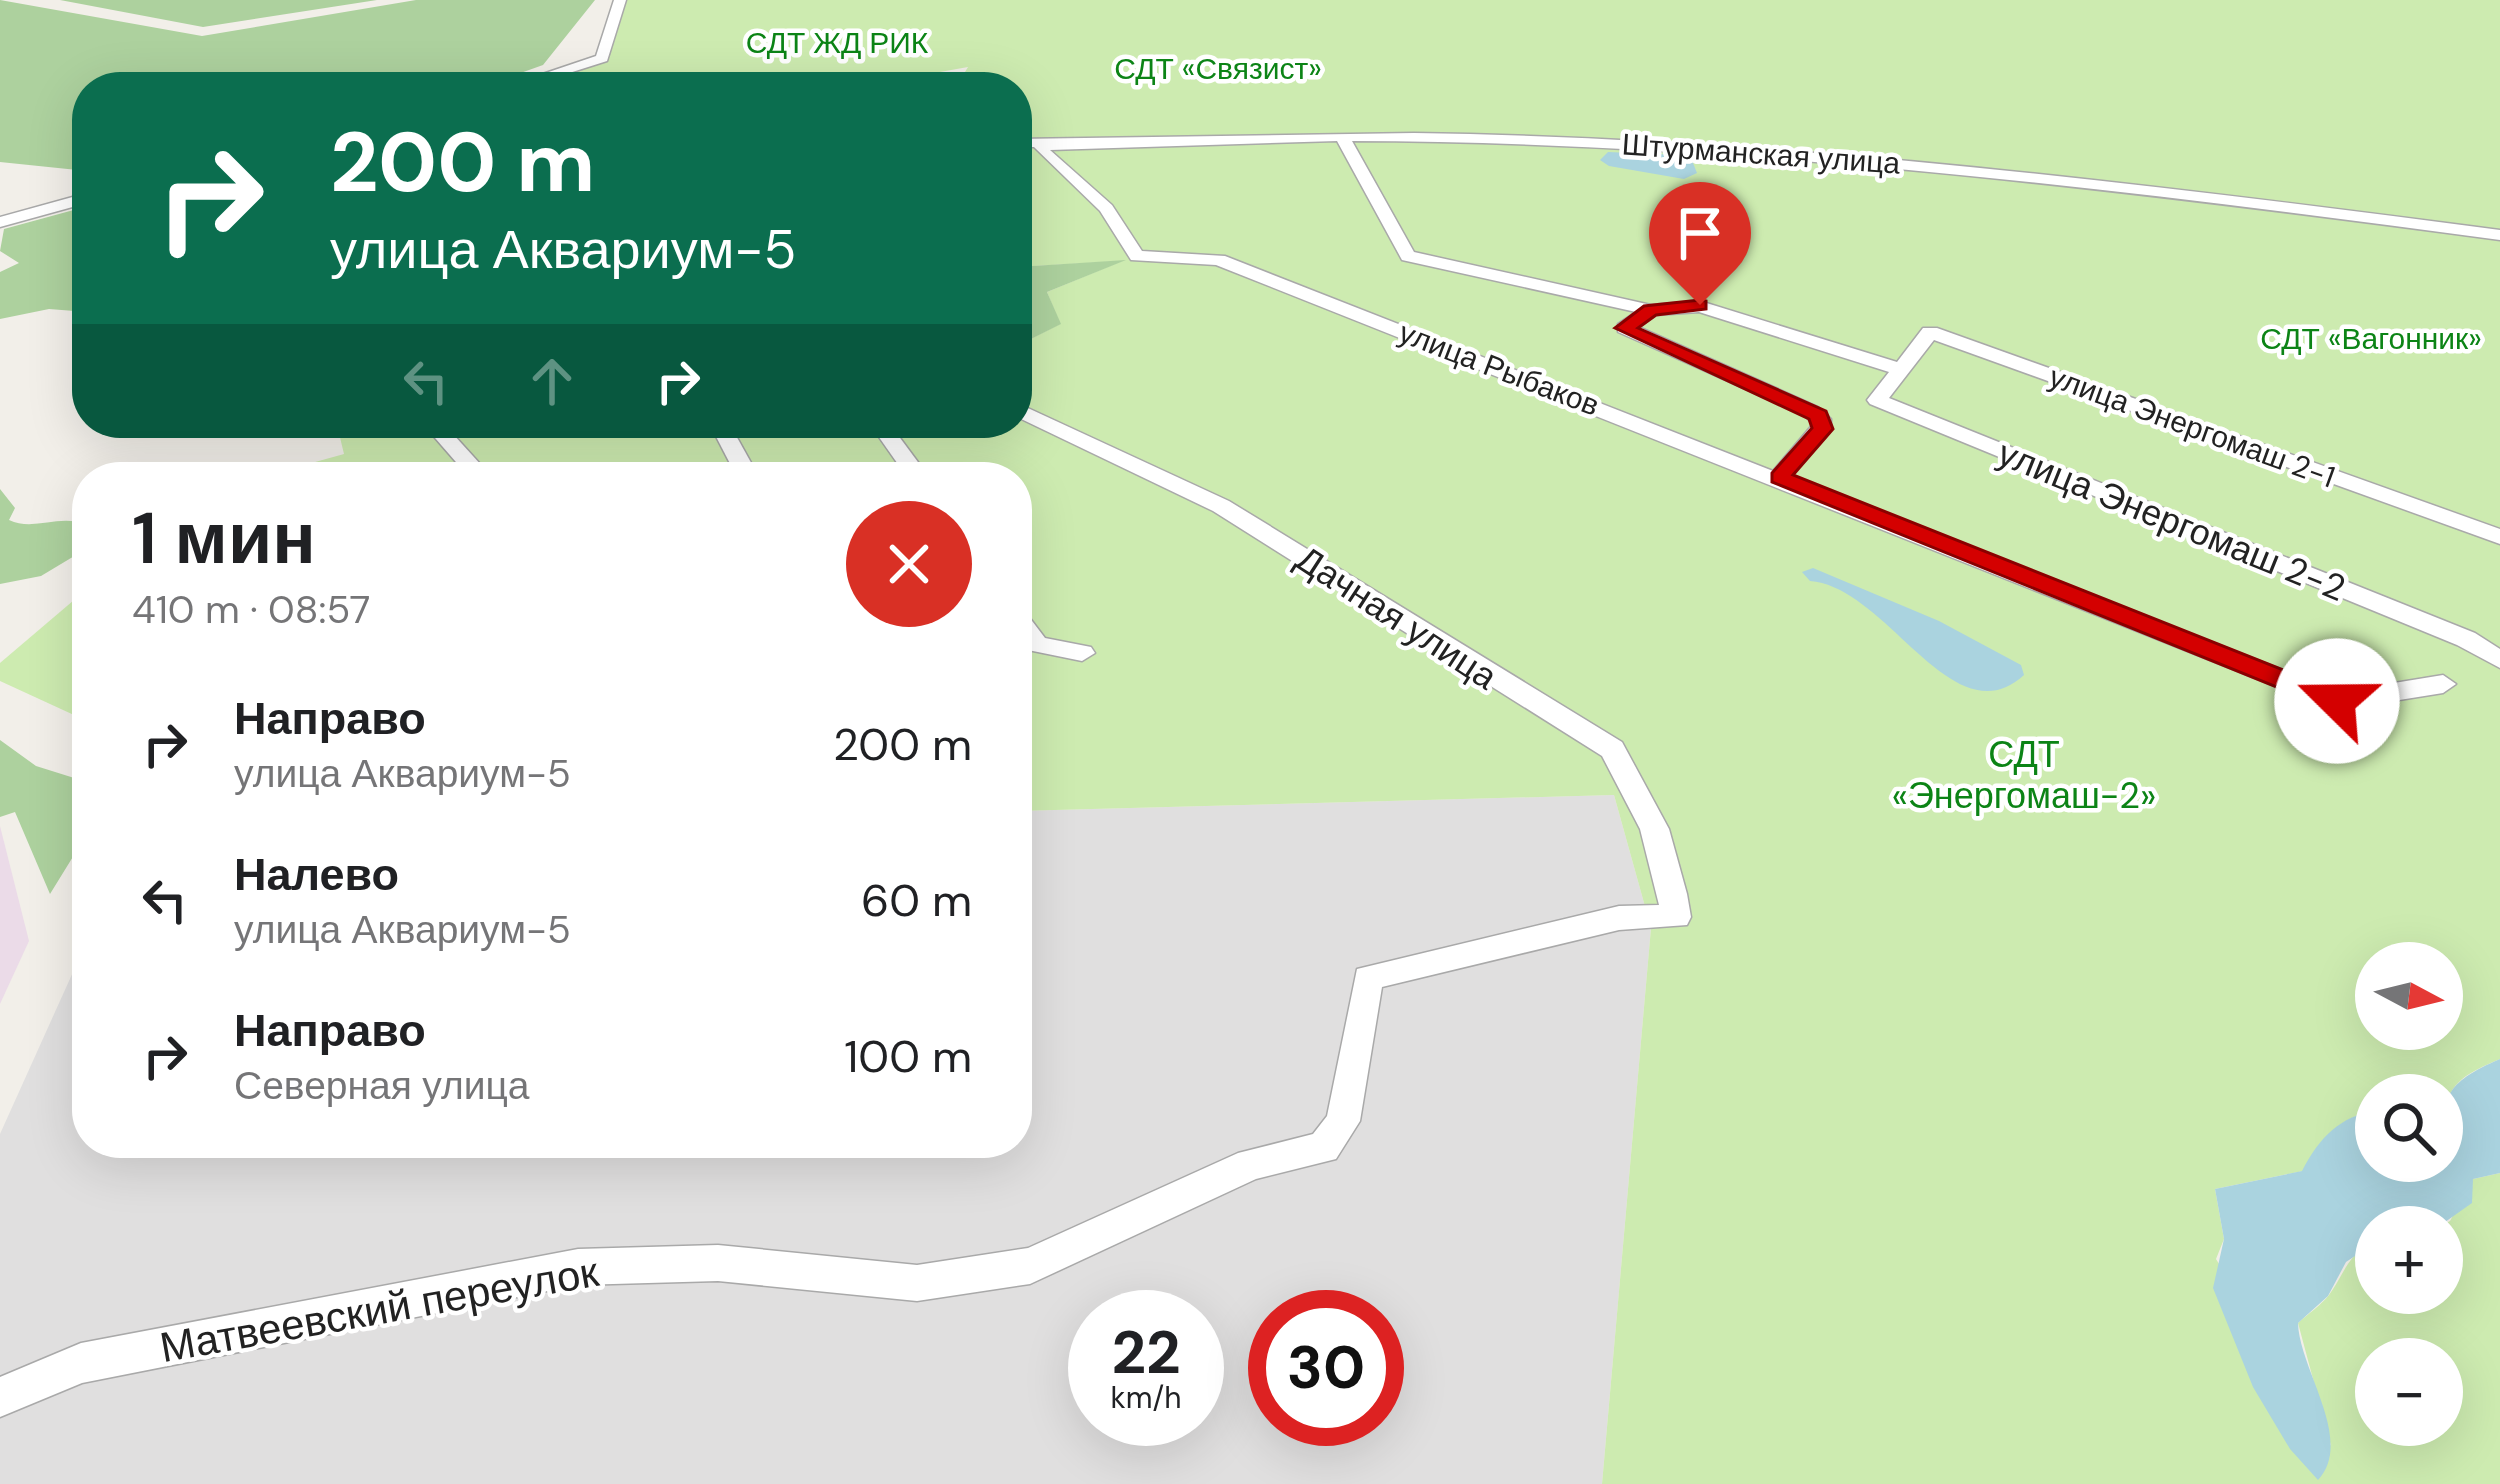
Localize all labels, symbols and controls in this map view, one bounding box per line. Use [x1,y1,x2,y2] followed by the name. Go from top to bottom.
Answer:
[746,23,929,62] park label: СДТ ЖД РИК
[1114,49,1322,88] park label: СДТ «Связист»
[330,108,595,217] text: 200 m
[132,120,288,276] icon: right
[1621,124,1902,183] street label: Штурманская улица
[1649,182,1751,305] pin
[1667,200,1733,266] icon: arrive
[330,214,796,285] text: улица Аквариум-5
[1394,312,1605,425] street label: улица Рыбаков
[2260,319,2482,358] park label: СДТ «Вагонник»
[393,348,459,414] icon: left
[519,348,585,414] icon: ahead
[645,348,711,414] icon: right
[2044,357,2340,496] street label: улица Энергомаш 2-1
[1991,429,2353,612] street label: улица Энергомаш 2-2
[132,492,316,585] text: 1 мин
[846,501,972,627] button: close
[1287,535,1507,700] street label: Дачная улица
[132,584,370,635] text: 410 m · 08:57
[2274,638,2400,764] position arrow
[234,689,426,748] text: Направо
[132,711,198,777] icon: right
[833,715,972,774] text: 200 m
[1892,731,2156,819] park label: СДТ «Энергомаш-2»
[234,748,571,799] text: улица Аквариум-5
[234,845,399,904] text: Налево
[132,867,198,933] icon: left
[861,871,972,930] text: 60 m
[234,904,571,955] text: улица Аквариум-5
[2355,942,2463,1050] north arrow
[2355,942,2463,1446] map controls
[234,1001,426,1060] text: Направо
[132,1023,198,1089] icon: right
[844,1027,972,1086] text: 100 m
[234,1060,529,1111] text: Северная улица
[2355,1074,2463,1182] button: search
[2355,1206,2463,1314] button: +
[156,1244,603,1375] street label: Матвеевский переулок
[1248,1290,1404,1446] speed limit sign: 30
[1111,1313,1181,1392] text: 22
[2355,1338,2463,1446] button: −
[1111,1378,1181,1417] text: km/h

